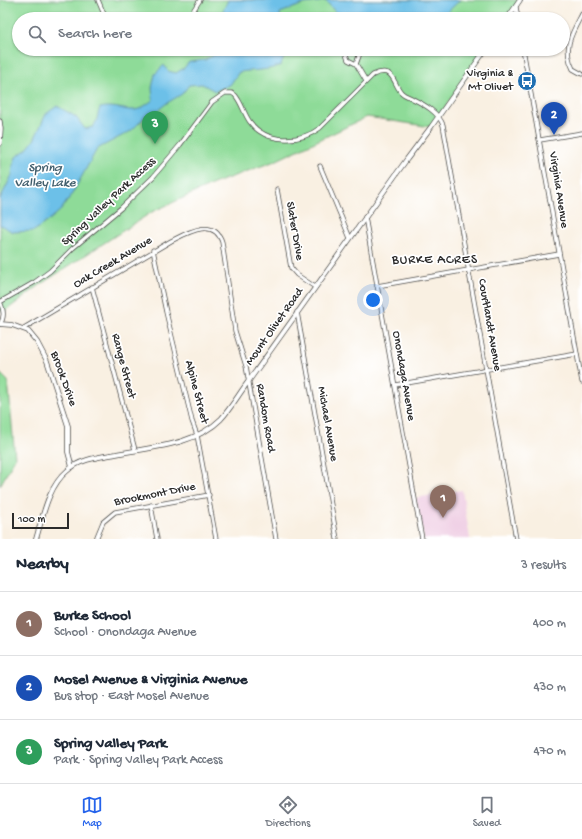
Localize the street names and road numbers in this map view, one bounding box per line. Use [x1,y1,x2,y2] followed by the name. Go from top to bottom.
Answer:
[545,150,571,230] street label: Virginia Avenue
[59,154,159,249] street label: Spring Valley Park Access
[282,201,306,262] street label: Slater Drive
[71,234,156,292] street label: Oak Creek Avenue
[474,278,504,373] street label: Courtlandt Avenue
[243,285,308,369] street label: Mount Olivet Road
[388,330,418,423] street label: Onondaga Avenue
[108,332,139,401] street label: Range Street
[46,349,80,409] street label: Brook Drive
[181,359,211,426] street label: Alpine Street
[252,383,278,454] street label: Random Road
[314,385,341,463] street label: Michael Avenue
[112,480,198,510] street label: Brookmont Drive

